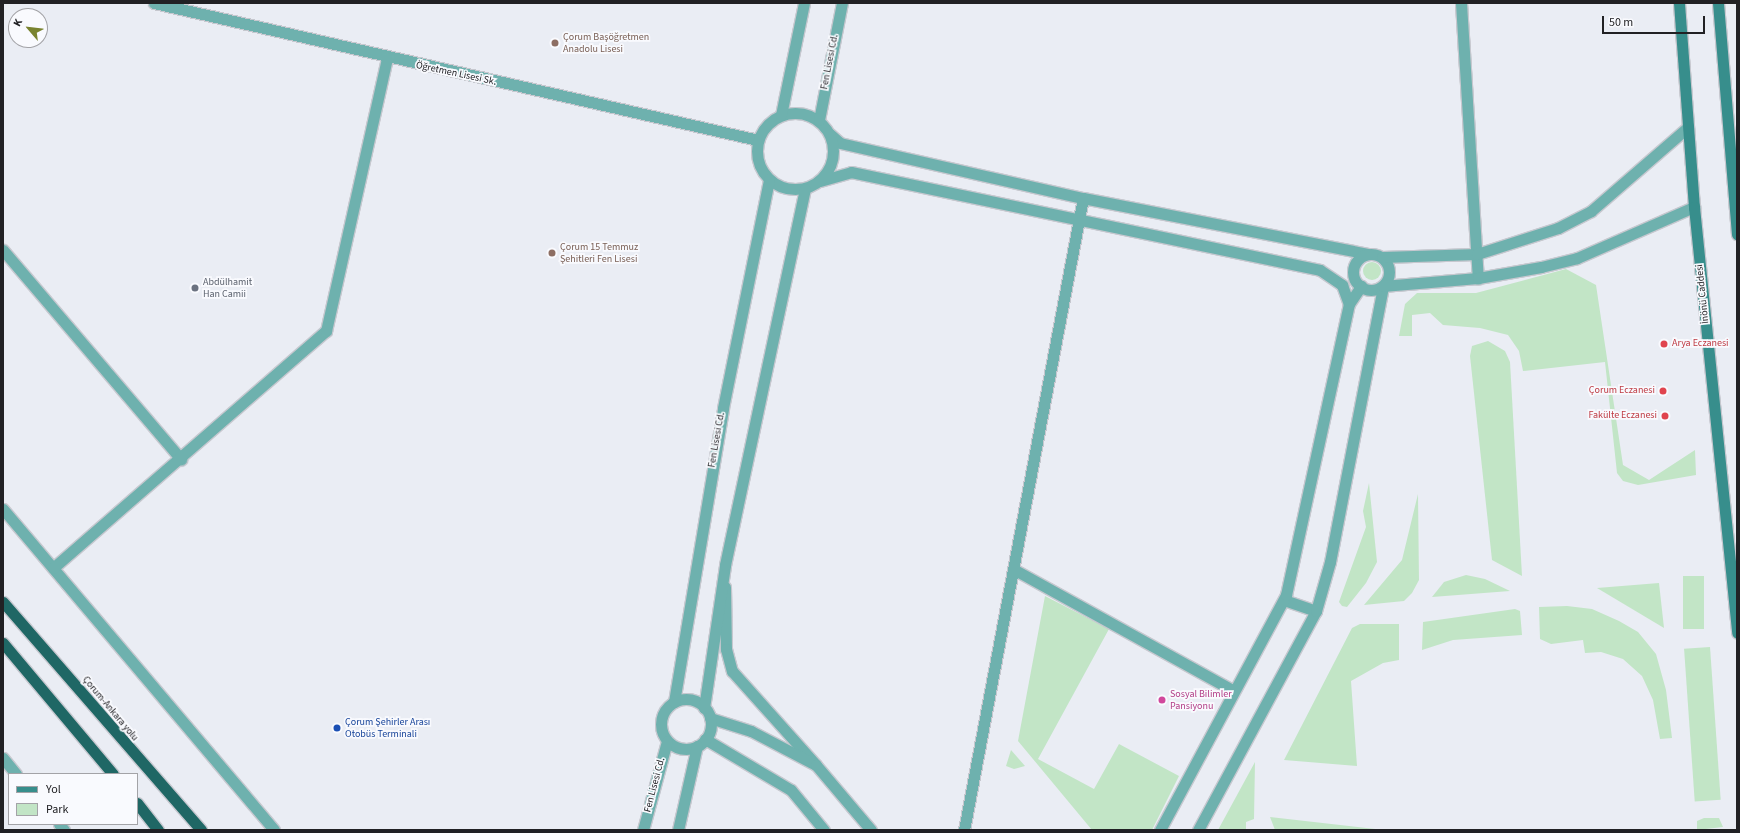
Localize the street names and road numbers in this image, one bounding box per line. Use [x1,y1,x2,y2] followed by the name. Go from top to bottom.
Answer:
[819,33,841,91] street label: Fen Lisesi Cd.
[415,60,497,88] street label: Öğretmen Lisesi Sk.
[1694,264,1712,324] street label: İnönü Caddesi
[706,411,728,469] street label: Fen Lisesi Cd.
[80,674,140,744] street label: Çorum-Ankara yolu
[642,756,668,814] street label: Fen Lisesi Cd.

